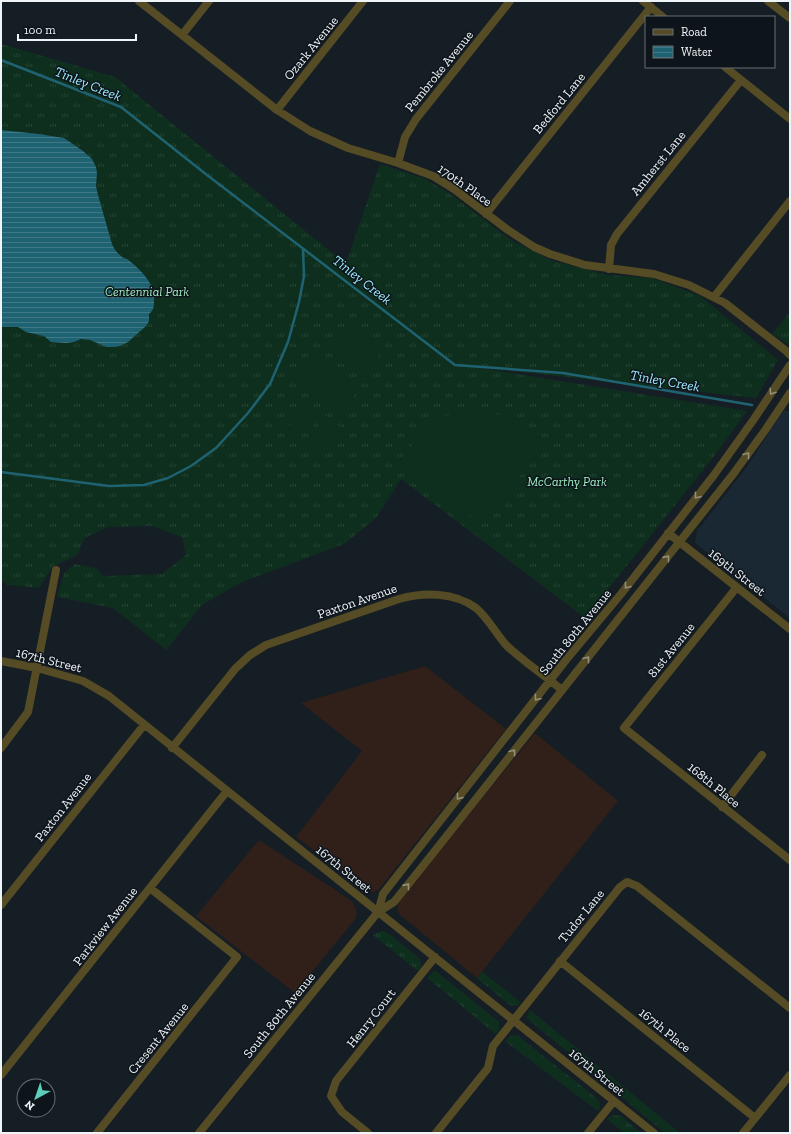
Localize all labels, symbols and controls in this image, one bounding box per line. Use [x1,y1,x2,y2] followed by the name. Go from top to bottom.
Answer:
[281,13,341,83] street label: Ozark Avenue
[18,16,136,42] scale bar
[645,16,775,68] legend
[24,23,56,37] text: 100 m
[681,25,707,39] text: Road
[402,27,476,115] street label: Pembroke Avenue
[681,45,713,59] text: Water
[52,63,124,105] water label: Tinley Creek
[530,69,588,137] street label: Bedford Lane
[627,128,689,198] street label: Amherst Lane
[435,161,495,209] street label: 170th Place
[329,252,395,308] water label: Tinley Creek
[105,284,189,299] park label: Centennial Park
[629,367,701,395] water label: Tinley Creek
[769,388,777,395] one-way arrow
[742,452,749,459] one-way arrow
[527,474,607,489] park label: McCarthy Park
[695,492,702,499] one-way arrow
[706,545,769,599] street label: 169th Street
[663,555,670,562] one-way arrow
[315,580,399,622] street label: Paxton Avenue
[625,582,632,589] one-way arrow
[536,586,614,678] street label: South 80th Avenue
[644,620,698,680] street label: 81st Avenue
[15,645,84,675] street label: 167th Street
[582,657,589,664] one-way arrow
[535,694,542,701] one-way arrow
[508,749,515,756] one-way arrow
[685,759,743,811] street label: 168th Place
[32,770,94,844] street label: Paxton Avenue
[457,793,464,800] one-way arrow
[313,842,375,896] street label: 167th Street
[70,884,140,968] street label: Parkview Avenue
[402,884,409,891] one-way arrow
[555,886,607,946] street label: Tudor Lane
[240,969,318,1061] street label: South 80th Avenue
[343,985,399,1050] street label: Henry Court
[125,999,191,1077] street label: Cresent Avenue
[636,1005,694,1055] street label: 167th Place
[566,1045,628,1099] street label: 167th Street
[16,1078,56,1118] north arrow
[22,1097,37,1113] text: N

